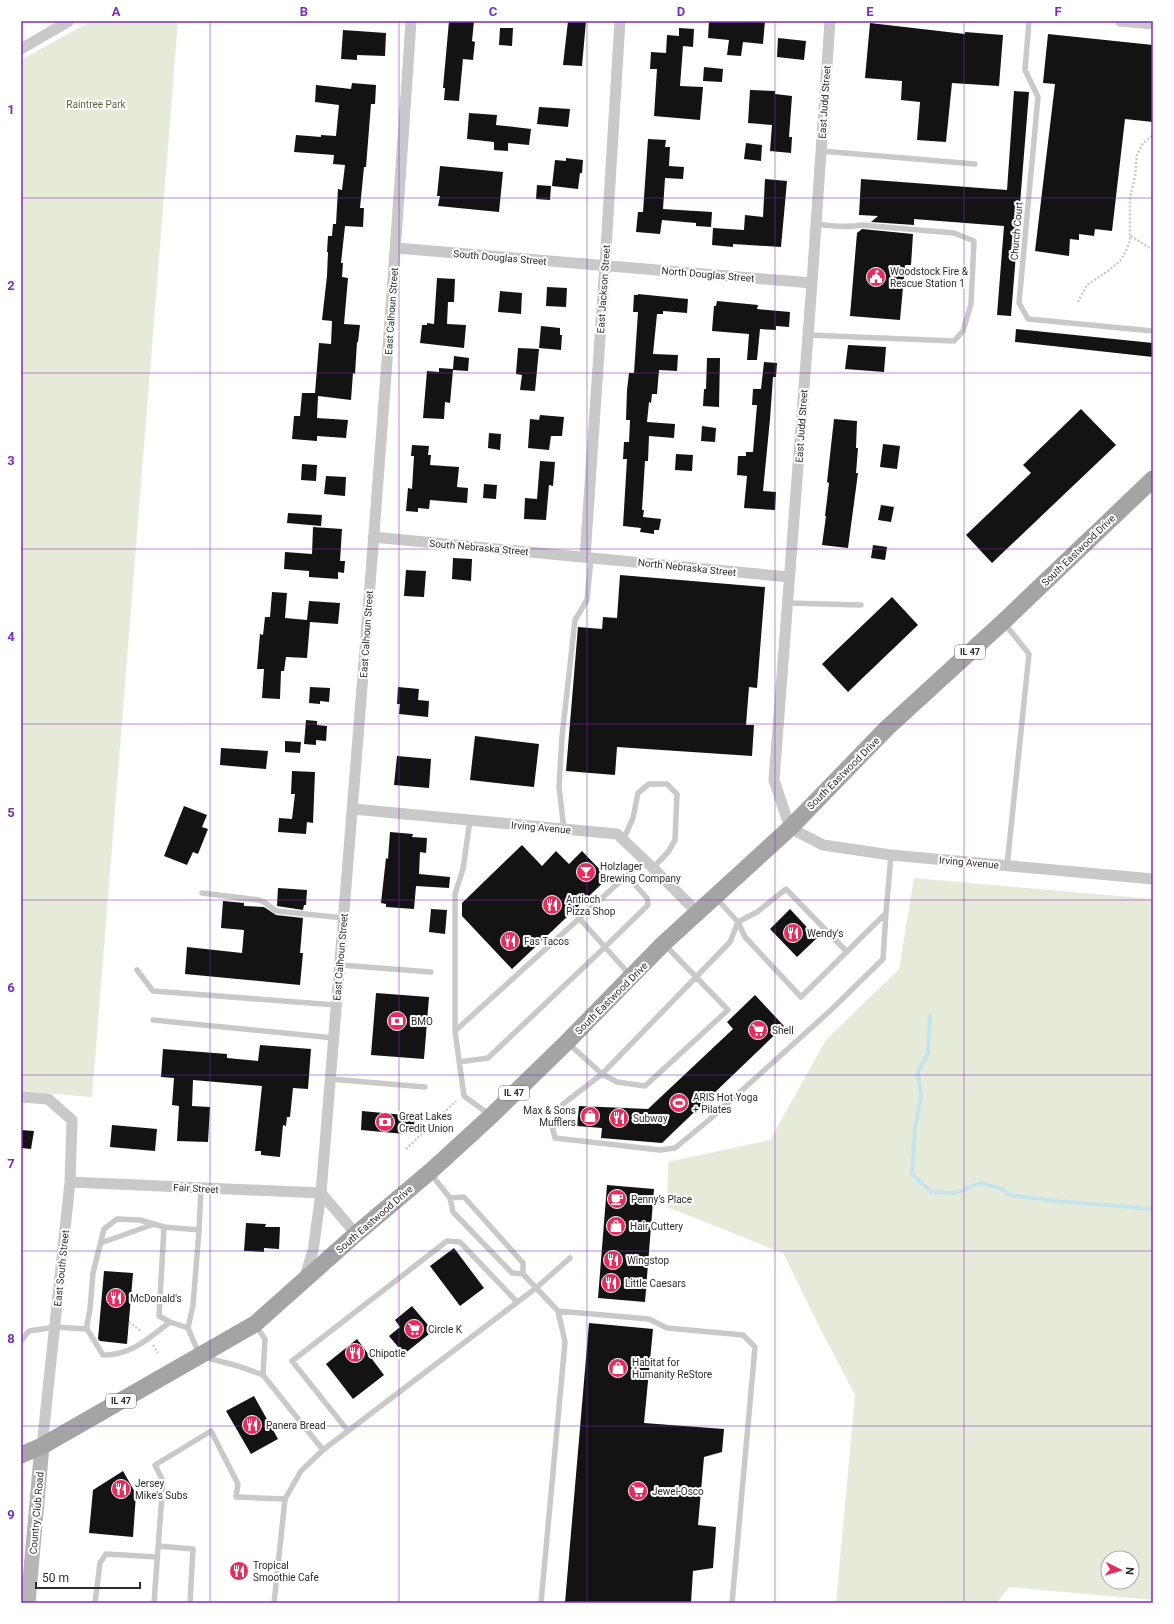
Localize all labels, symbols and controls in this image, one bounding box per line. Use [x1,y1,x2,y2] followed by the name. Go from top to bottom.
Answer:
[112,4,121,19] text: A
[300,4,308,19] text: B
[489,4,498,19] text: C
[677,4,685,19] text: D
[866,4,874,19] text: E
[1054,4,1062,19] text: F
[816,65,833,139] street label: East Judd Street
[66,99,127,110] park label: Raintree Park
[7,102,15,117] text: 1
[1008,201,1025,261] street label: Church Court
[595,244,612,334] street label: East Jackson Street
[453,248,547,267] street label: South Douglas Street
[661,265,755,284] street label: North Douglas Street
[865,266,887,288] public building icon: Woodstock Fire & Rescue Station 1
[890,266,969,289] place label: Woodstock Fire & Rescue Station 1
[383,267,400,355] street label: East Calhoun Street
[7,278,15,293] text: 2
[793,389,810,463] street label: East Judd Street
[7,453,15,468] text: 3
[1039,513,1117,588] street label: South Eastwood Drive
[429,538,529,557] street label: South Nebraska Street
[637,557,737,578] street label: North Nebraska Street
[358,590,375,678] street label: East Calhoun Street
[7,629,15,644] text: 4
[955,645,985,659] road number: IL 47
[805,735,882,812] street label: South Eastwood Drive
[7,805,15,820] text: 5
[511,819,571,836] street label: Irving Avenue
[939,854,999,871] street label: Irving Avenue
[575,861,597,883] bar icon: Holzlager Brewing Company
[600,861,681,884] place label: Holzlager Brewing Company
[541,894,563,916] restaurant icon: Antioch Pizza Shop
[566,894,616,917] place label: Antioch Pizza Shop
[331,913,350,1001] street label: East Calhoun Street
[782,922,804,944] restaurant icon: Wendy's
[807,928,844,939] place label: Wendy's
[499,930,521,952] restaurant icon: Fas Tacos
[524,936,569,947] place label: Fas Tacos
[573,960,650,1037] street label: South Eastwood Drive
[7,980,15,995] text: 6
[386,1010,408,1032] bank icon: BMO
[411,1016,433,1027] place label: BMO
[747,1019,769,1041] supermarket icon: Shell
[772,1025,794,1036] place label: Shell
[499,1086,529,1100] road number: IL 47
[668,1092,690,1114] sports icon: ARIS Hot Yoga + Pilates
[693,1092,758,1115] place label: ARIS Hot Yoga + Pilates
[523,1105,576,1128] place label: Max & Sons Mufflers
[579,1105,601,1127] shop icon: Max & Sons Mufflers
[608,1107,630,1129] restaurant icon: Subway
[374,1111,396,1133] bank icon: Great Lakes Credit Union
[399,1111,454,1134] place label: Great Lakes Credit Union
[633,1113,668,1124] place label: Subway
[7,1156,15,1171] text: 7
[173,1182,219,1195] street label: Fair Street
[334,1183,415,1256] street label: South Eastwood Drive
[606,1188,628,1210] cafe icon: Penny's Place
[631,1194,692,1205] place label: Penny's Place
[605,1215,627,1237] shop icon: Hair Cuttery
[630,1221,683,1232] place label: Hair Cuttery
[52,1229,71,1307] street label: East South Street
[602,1249,624,1271] restaurant icon: Wingstop
[627,1255,669,1266] place label: Wingstop
[600,1272,622,1294] restaurant icon: Little Caesars
[625,1278,686,1289] place label: Little Caesars
[105,1287,127,1309] restaurant icon: McDonald's
[130,1293,182,1304] place label: McDonald's
[403,1318,425,1340] supermarket icon: Circle K
[428,1324,463,1335] place label: Circle K
[7,1331,15,1346] text: 8
[344,1342,366,1364] restaurant icon: Chipotle
[369,1348,406,1359] place label: Chipotle
[607,1357,629,1379] shop icon: Habitat for Humanity ReStore
[632,1357,712,1380] place label: Habitat for Humanity ReStore
[106,1394,136,1408] road number: IL 47
[241,1414,263,1436] restaurant icon: Panera Bread
[266,1420,326,1431] place label: Panera Bread
[27,1471,46,1555] street label: Country Club Road
[110,1478,132,1500] restaurant icon: Jersey Mike's Subs
[135,1478,188,1501] place label: Jersey Mike's Subs
[627,1480,649,1502] supermarket icon: Jewel-Osco
[652,1486,704,1497] place label: Jewel-Osco
[7,1507,15,1522] text: 9
[1100,1550,1140,1590] north arrow
[228,1560,250,1582] restaurant icon: Tropical Smoothie Cafe
[253,1560,319,1583] place label: Tropical Smoothie Cafe
[36,1564,140,1590] scale bar
[1123,1566,1136,1575] text: N
[42,1571,69,1585] text: 50 m

